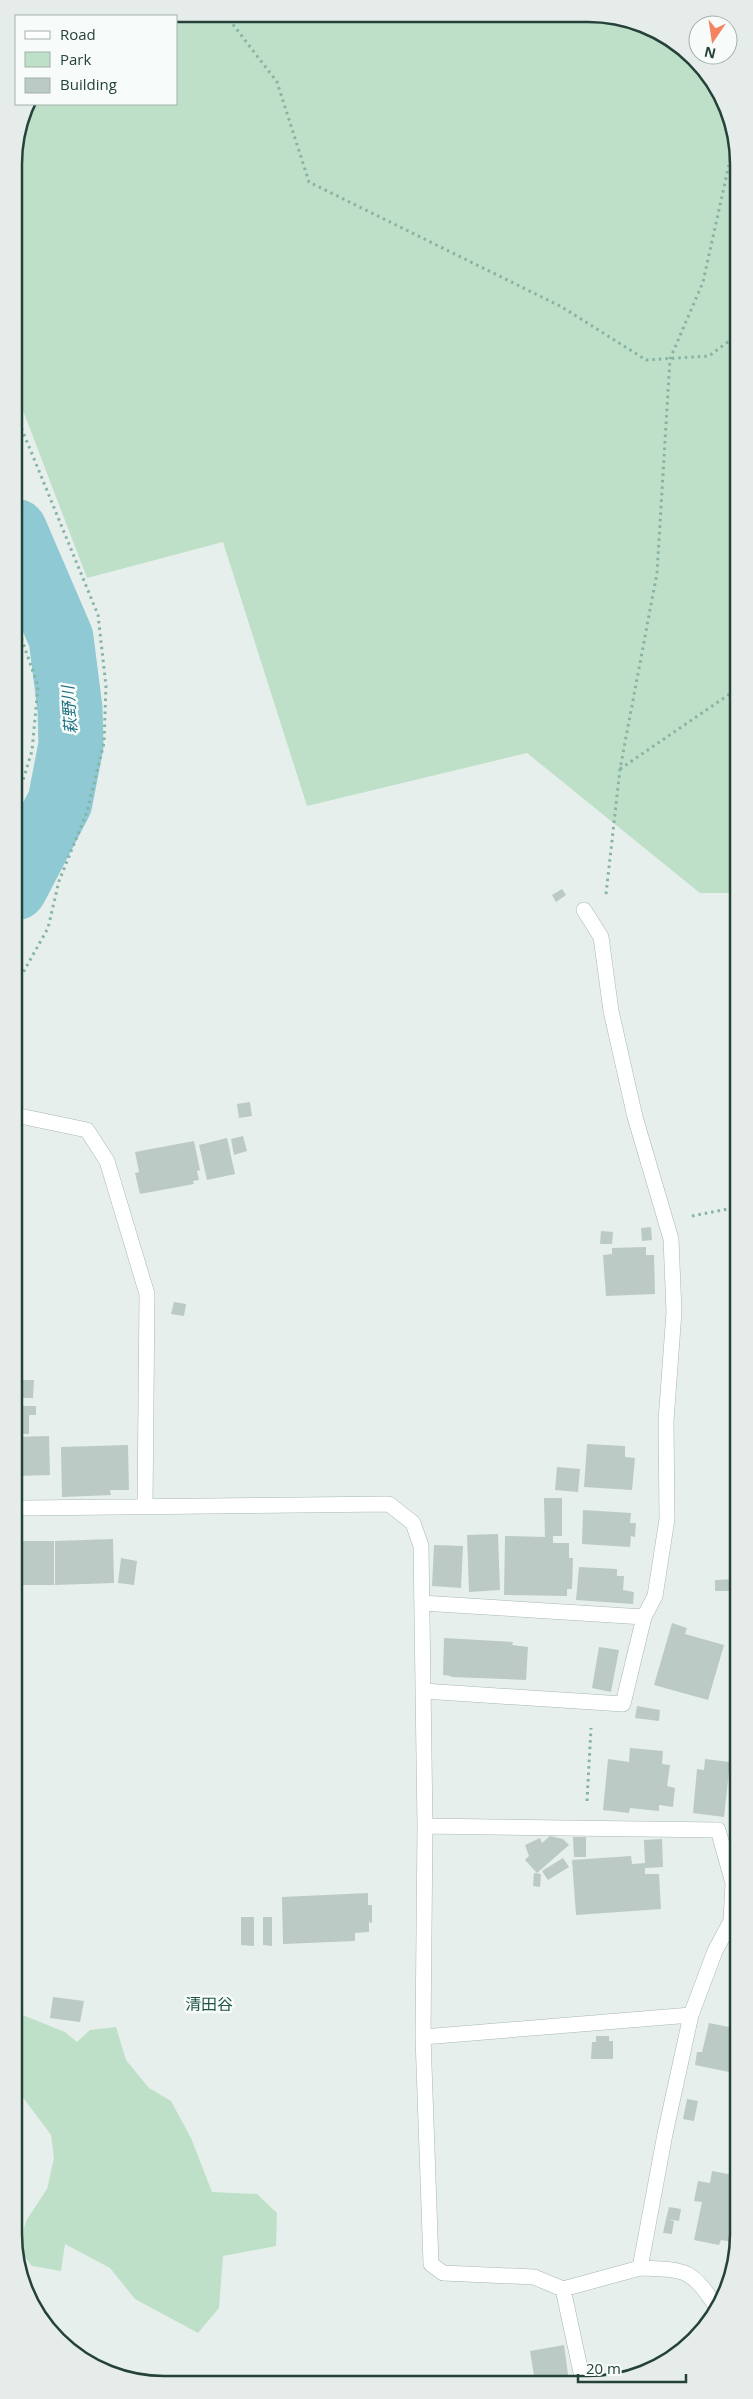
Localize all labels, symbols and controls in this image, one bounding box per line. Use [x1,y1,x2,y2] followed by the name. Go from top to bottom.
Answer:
[15,15,178,105] legend
[688,15,738,65] north arrow
[60,24,96,44] text: Road
[702,43,718,64] text: N
[60,49,91,69] text: Park
[60,74,117,94] text: Building
[56,683,82,735] water label: 萩野川
[185,1993,233,2015] district label: 清田谷
[578,2352,686,2384] scale bar
[586,2358,621,2378] text: 20 m

